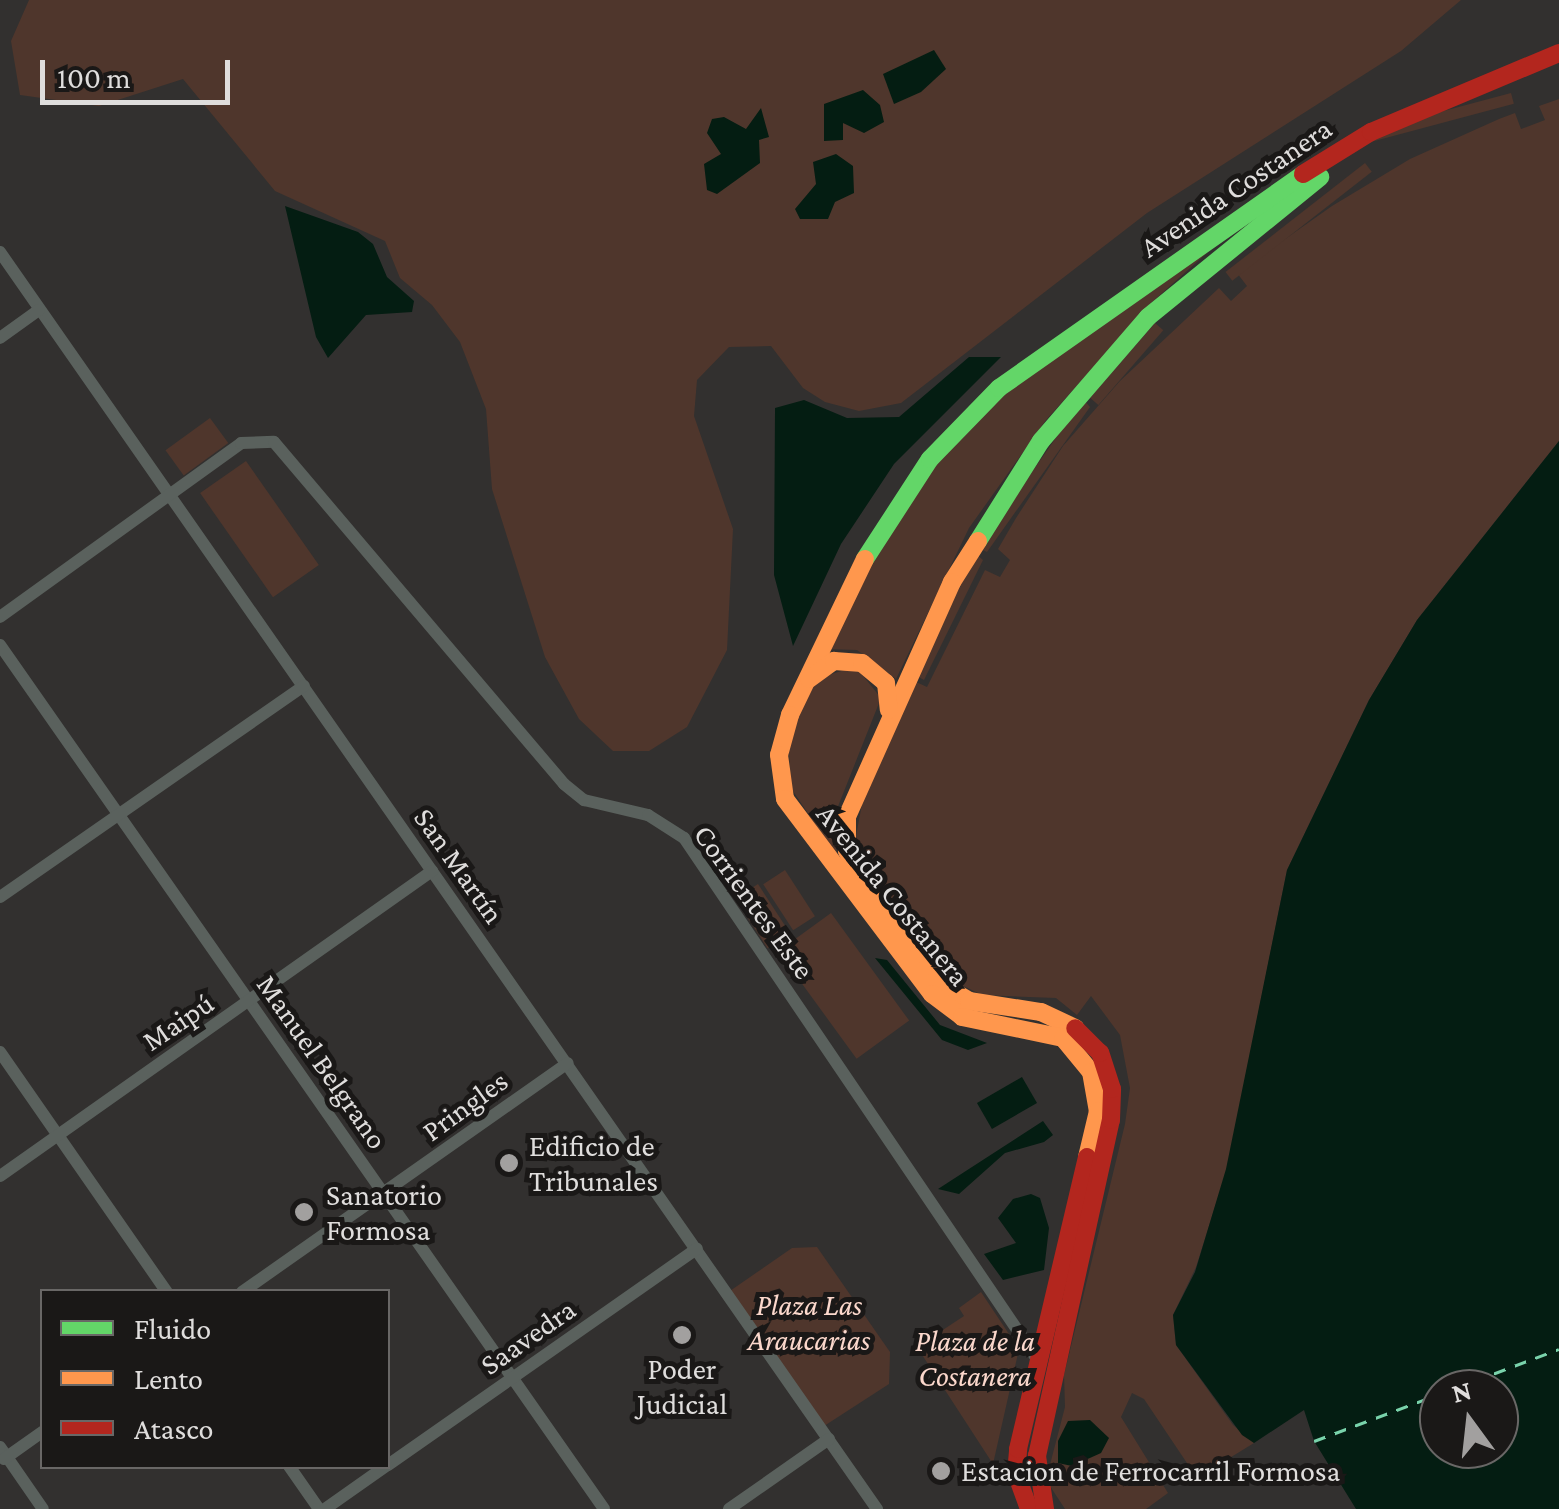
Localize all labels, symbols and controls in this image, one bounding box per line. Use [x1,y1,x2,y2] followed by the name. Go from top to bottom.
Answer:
[45,40,235,102] scale bar
[57,61,131,94] text: 100 m
[1133,111,1339,265] street label: Avenida Costanera
[809,797,977,993] street label: Avenida Costanera
[406,801,512,931] street label: San Martín
[686,818,822,986] street label: Corrientes Este
[249,968,395,1156] street label: Manuel Belgrano
[135,985,221,1059] street label: Maipú
[415,1063,515,1149] street label: Pringles
[529,1128,658,1198] place label: Edificio de Tribunales
[498,1152,520,1174] marker: Edificio de Tribunales
[326,1177,442,1248] place label: Sanatorio Formosa
[291,1199,317,1225] marker: Sanatorio Formosa
[748,1287,870,1358] park label: Plaza Las Araucarias
[40,1289,390,1469] legend
[473,1291,583,1383] street label: Saavedra
[134,1312,211,1345] text: Fluido
[915,1323,1035,1394] park label: Plaza de la Costanera
[671,1324,693,1346] marker: Poder Judicial
[637,1351,727,1422] place label: Poder Judicial
[134,1362,203,1395] text: Lento
[1419,1369,1519,1469] north arrow
[1448,1374,1475,1409] text: N
[134,1412,213,1445] text: Atasco
[961,1453,1340,1489] place label: Estacion de Ferrocarril Formosa
[930,1460,952,1482] marker: Estacion de Ferrocarril Formosa

